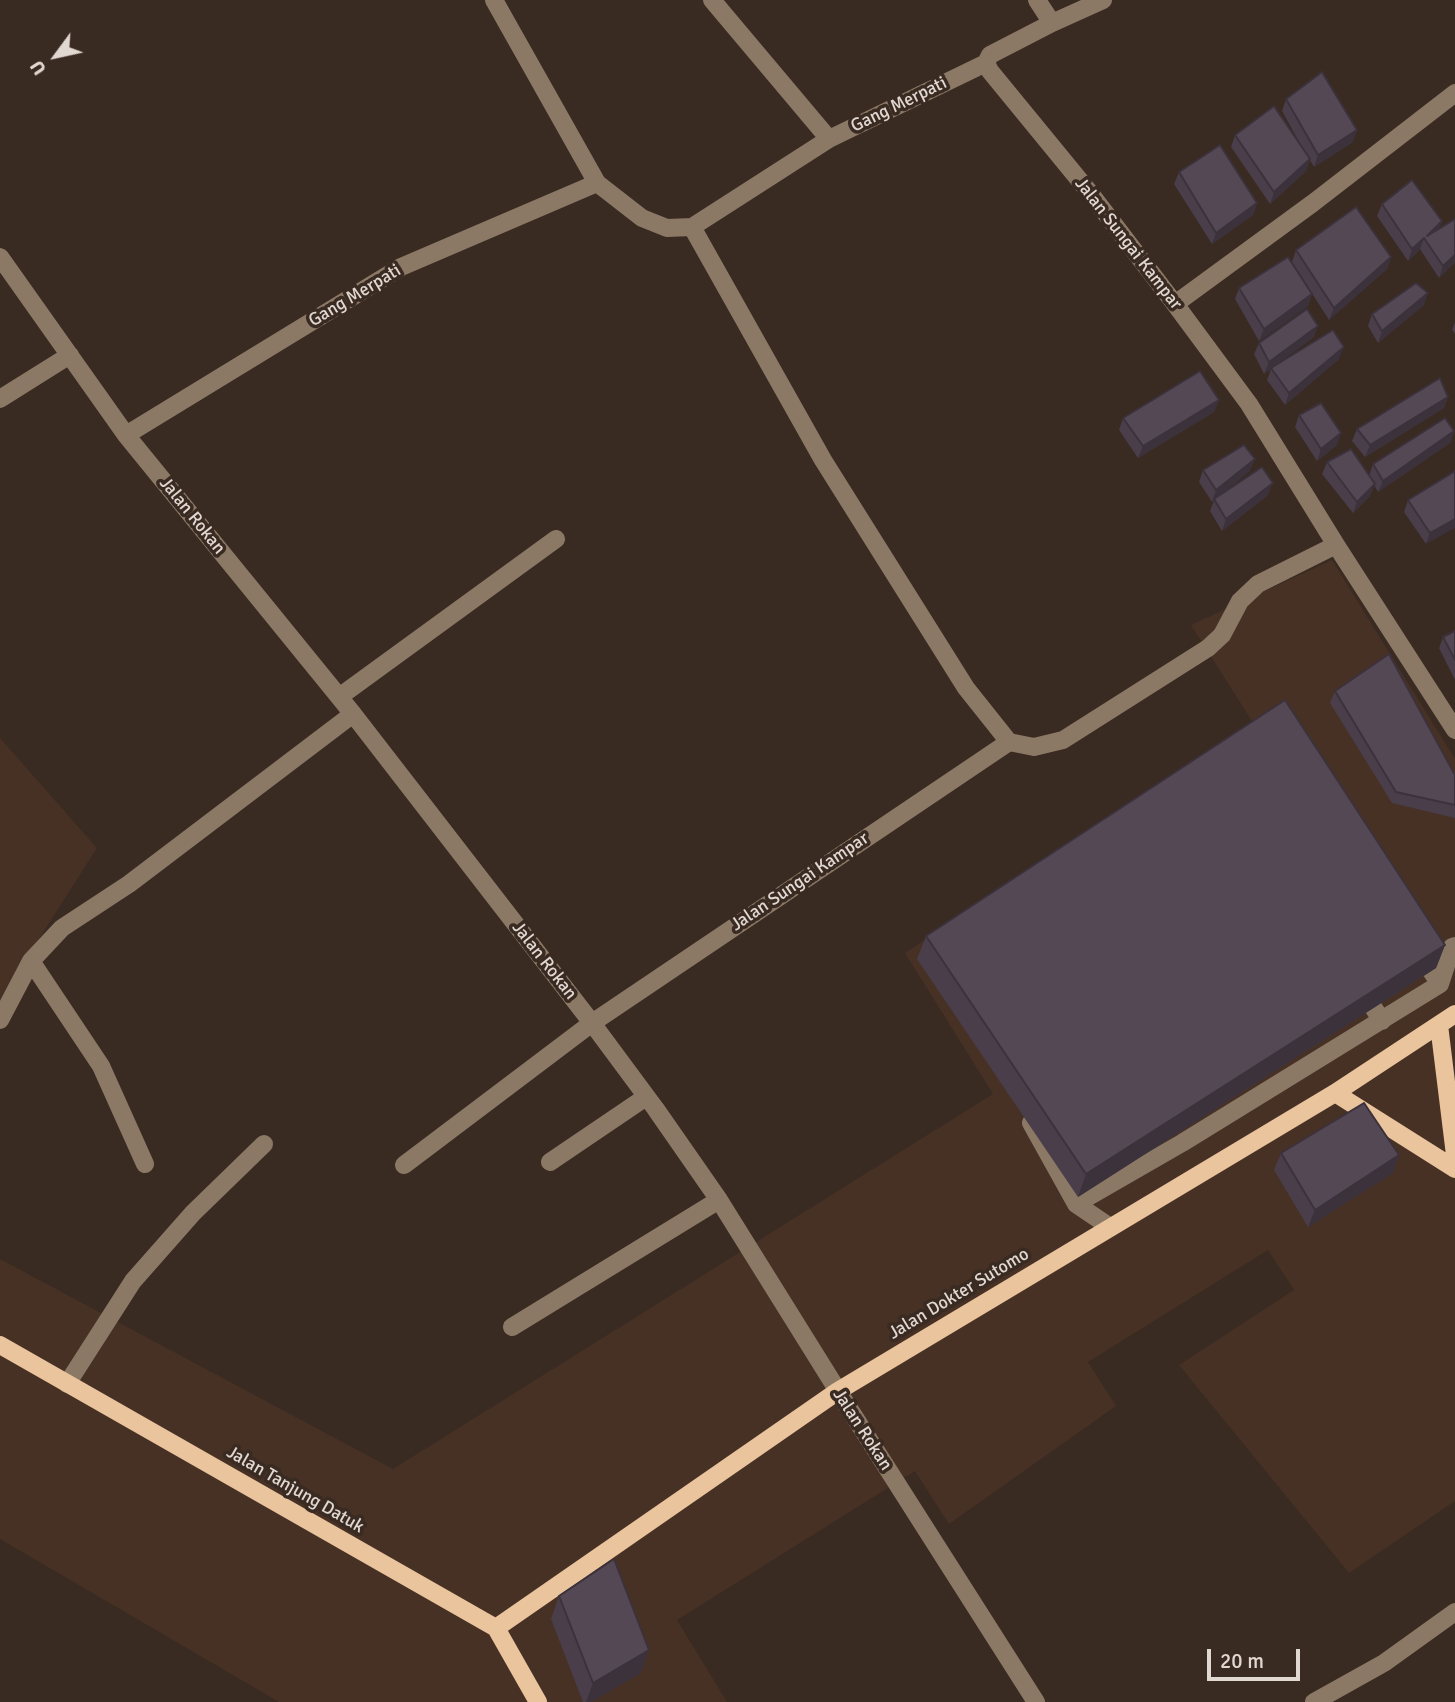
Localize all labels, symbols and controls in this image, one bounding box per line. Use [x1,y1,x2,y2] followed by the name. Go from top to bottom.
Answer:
[21,21,91,91] north arrow
[25,56,52,79] text: U
[848,73,950,137] street label: Gang Merpati
[1070,174,1186,314] street label: Jalan Sungai Kampar
[305,260,405,332] street label: Gang Merpati
[154,473,230,559] street label: Jalan Rokan
[727,828,873,936] street label: Jalan Sungai Kampar
[507,918,581,1004] street label: Jalan Rokan
[885,1244,1033,1344] street label: Jalan Dokter Sutomo
[828,1385,896,1475] street label: Jalan Rokan
[222,1442,368,1538] street label: Jalan Tanjung Datuk
[1210,1636,1303,1680] scale bar
[1220,1648,1264,1674] text: 20 m

